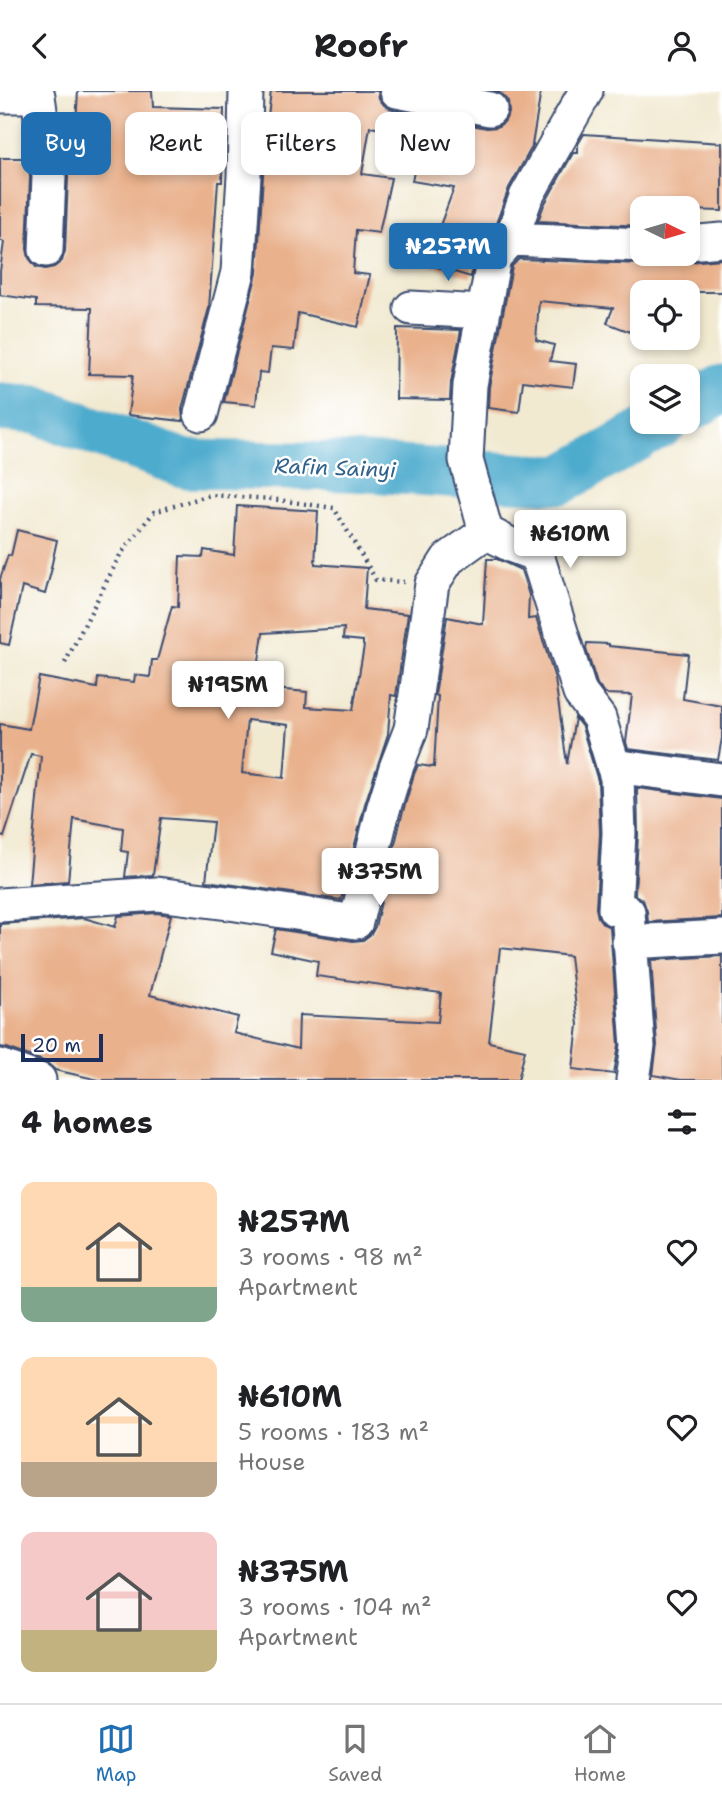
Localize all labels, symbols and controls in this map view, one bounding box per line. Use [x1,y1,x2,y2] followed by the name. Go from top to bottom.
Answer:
[314,24,408,67] text: Roofr
[21,27,59,65] icon: back
[663,27,701,65] icon: person
[21,112,111,175] chip: Buy
[125,112,227,175] chip: Rent
[241,112,361,175] chip: Filters
[375,112,475,175] chip: New
[630,196,700,266] north arrow
[630,196,700,434] map controls
[399,223,497,283] pin: ₦257M
[405,231,491,261] text: ₦257M
[630,280,700,350] button: locate
[630,364,700,434] button: layers
[274,452,397,484] water label: Rafin Sainyi
[521,511,619,570] pin: ₦610M
[530,518,610,548] text: ₦610M
[179,661,277,721] pin: ₦195M
[188,669,268,699] text: ₦195M
[331,849,429,908] pin: ₦375M
[338,856,422,886] text: ₦375M
[21,1031,103,1063] scale bar
[32,1033,81,1058] text: 20 m
[21,1102,153,1143] text: 4 homes
[663,1103,701,1141] icon: filters
[238,1201,350,1242] text: ₦257M
[77,1210,161,1294] icon: home
[663,1233,701,1271] icon: heart
[238,1242,423,1272] text: 3 rooms · 98 m²
[238,1272,358,1302] text: Apartment
[238,1376,342,1417] text: ₦610M
[77,1385,161,1469] icon: home
[663,1408,701,1446] icon: heart
[238,1417,429,1447] text: 5 rooms · 183 m²
[238,1447,306,1477] text: House
[238,1551,349,1592] text: ₦375M
[77,1560,161,1644] icon: home
[663,1583,701,1621] icon: heart
[238,1592,431,1622] text: 3 rooms · 104 m²
[238,1622,358,1652] text: Apartment
[96,1720,137,1787] tab: Map
[328,1720,382,1787] tab: Saved
[574,1720,626,1787] tab: Home

